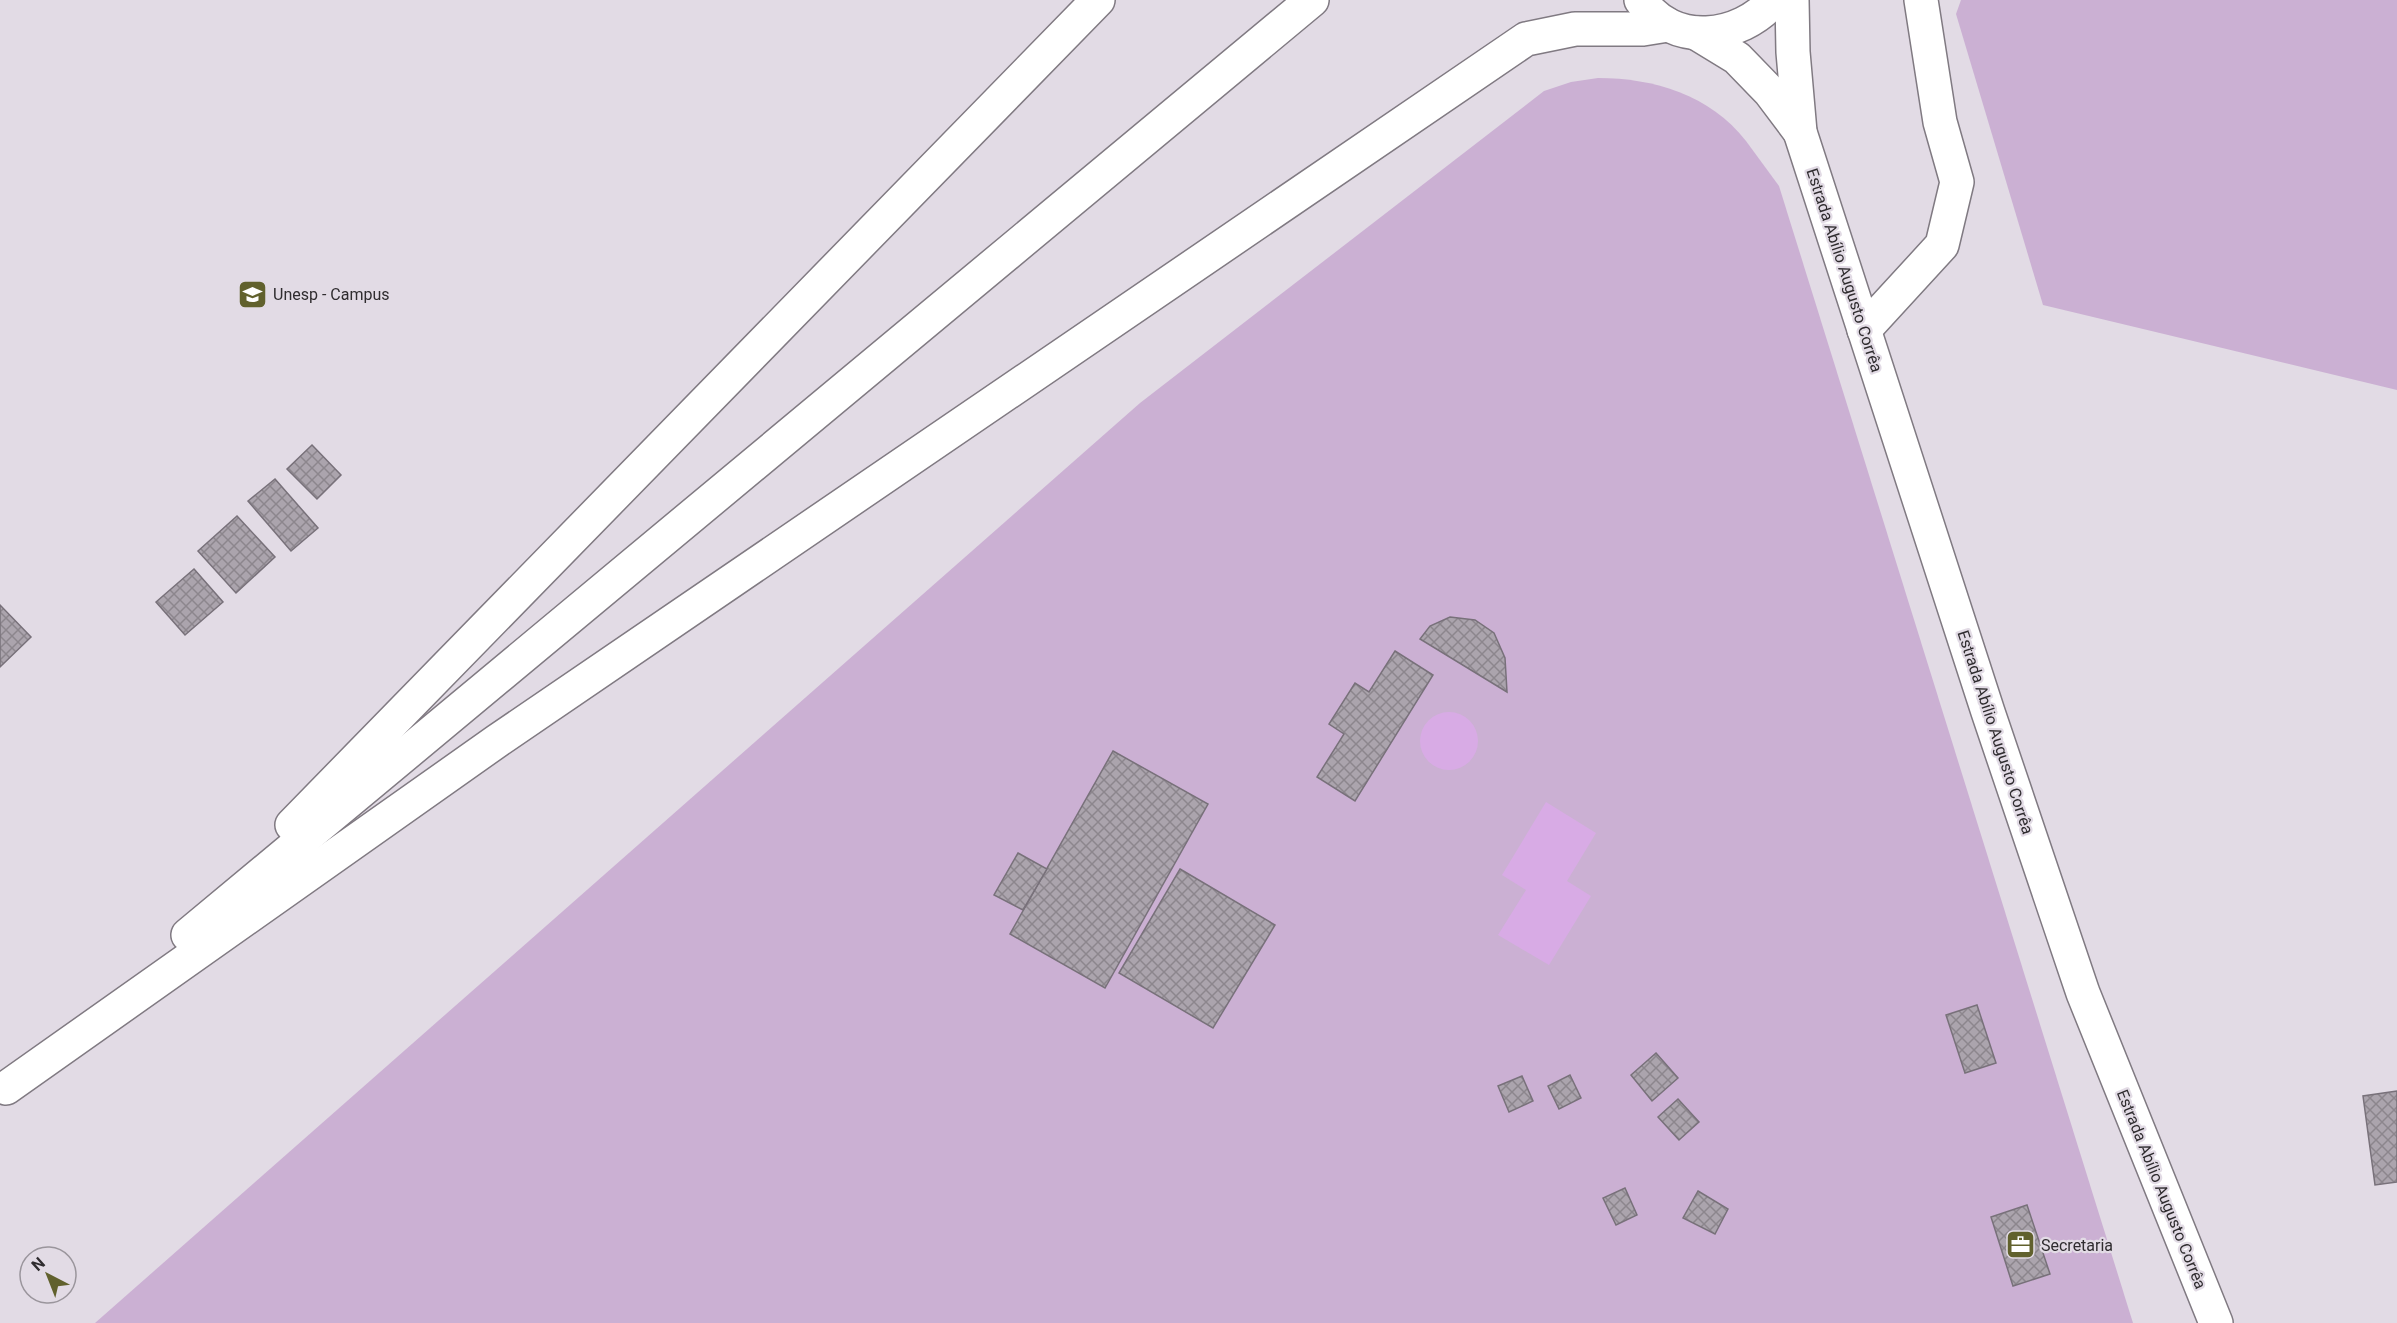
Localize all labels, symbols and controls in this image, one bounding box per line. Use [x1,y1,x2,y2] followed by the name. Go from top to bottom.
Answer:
[1803,166,1886,374] street label: Estrada Abílio Augusto Corrêa
[236,278,268,310] school or university icon: Unesp - Campus
[273,285,390,304] place label: Unesp - Campus
[1954,628,2037,836] street label: Estrada Abílio Augusto Corrêa
[2113,1087,2210,1292] street label: Estrada Abílio Augusto Corrêa
[2004,1229,2036,1261] office icon: Secretaria
[2041,1236,2113,1255] place label: Secretaria
[18,1245,78,1305] north arrow
[28,1253,49,1275] text: N

